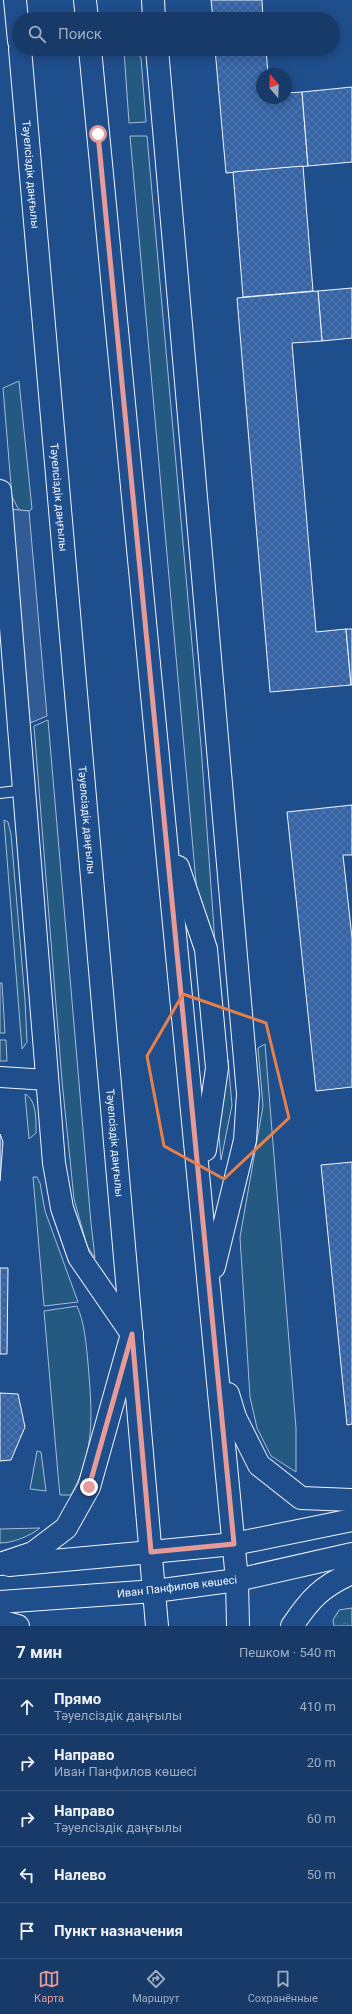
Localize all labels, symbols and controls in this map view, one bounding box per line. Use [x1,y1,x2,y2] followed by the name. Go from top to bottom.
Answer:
[12,12,340,56] search box
[26,23,48,45] icon: search
[58,25,102,43] text: Поиск
[256,68,292,104] north arrow
[20,120,42,229] street label: Тәуелсіздік даңғылы
[89,125,107,143] route start
[48,443,70,552] street label: Тәуелсіздік даңғылы
[76,765,98,875] street label: Тәуелсіздік даңғылы
[104,1088,126,1198] street label: Тәуелсіздік даңғылы
[80,1478,98,1496] route end
[116,1573,238,1601] street label: Иван Панфилов көшесі
[16,1642,62,1662] text: 7 мин
[239,1645,336,1660] text: Пешком · 540 m
[54,1690,101,1708] text: Прямо
[16,1696,38,1718] icon: ahead
[299,1699,336,1714] text: 410 m
[54,1708,182,1723] text: Тәуелсіздік даңғылы
[54,1746,115,1764] text: Направо
[16,1752,38,1774] icon: right
[307,1755,336,1770] text: 20 m
[54,1764,197,1779] text: Иван Панфилов көшесі
[54,1802,115,1820] text: Направо
[16,1808,38,1830] icon: right
[307,1811,336,1826] text: 60 m
[54,1820,182,1835] text: Тәуелсіздік даңғылы
[16,1864,38,1886] icon: left
[54,1866,106,1884] text: Налево
[307,1867,336,1882] text: 50 m
[16,1920,38,1942] icon: arrive
[54,1922,183,1940] text: Пункт назначения
[34,1968,64,2005] tab: Карта
[132,1968,180,2005] tab: Маршрут
[248,1968,318,2005] tab: Сохранённые

